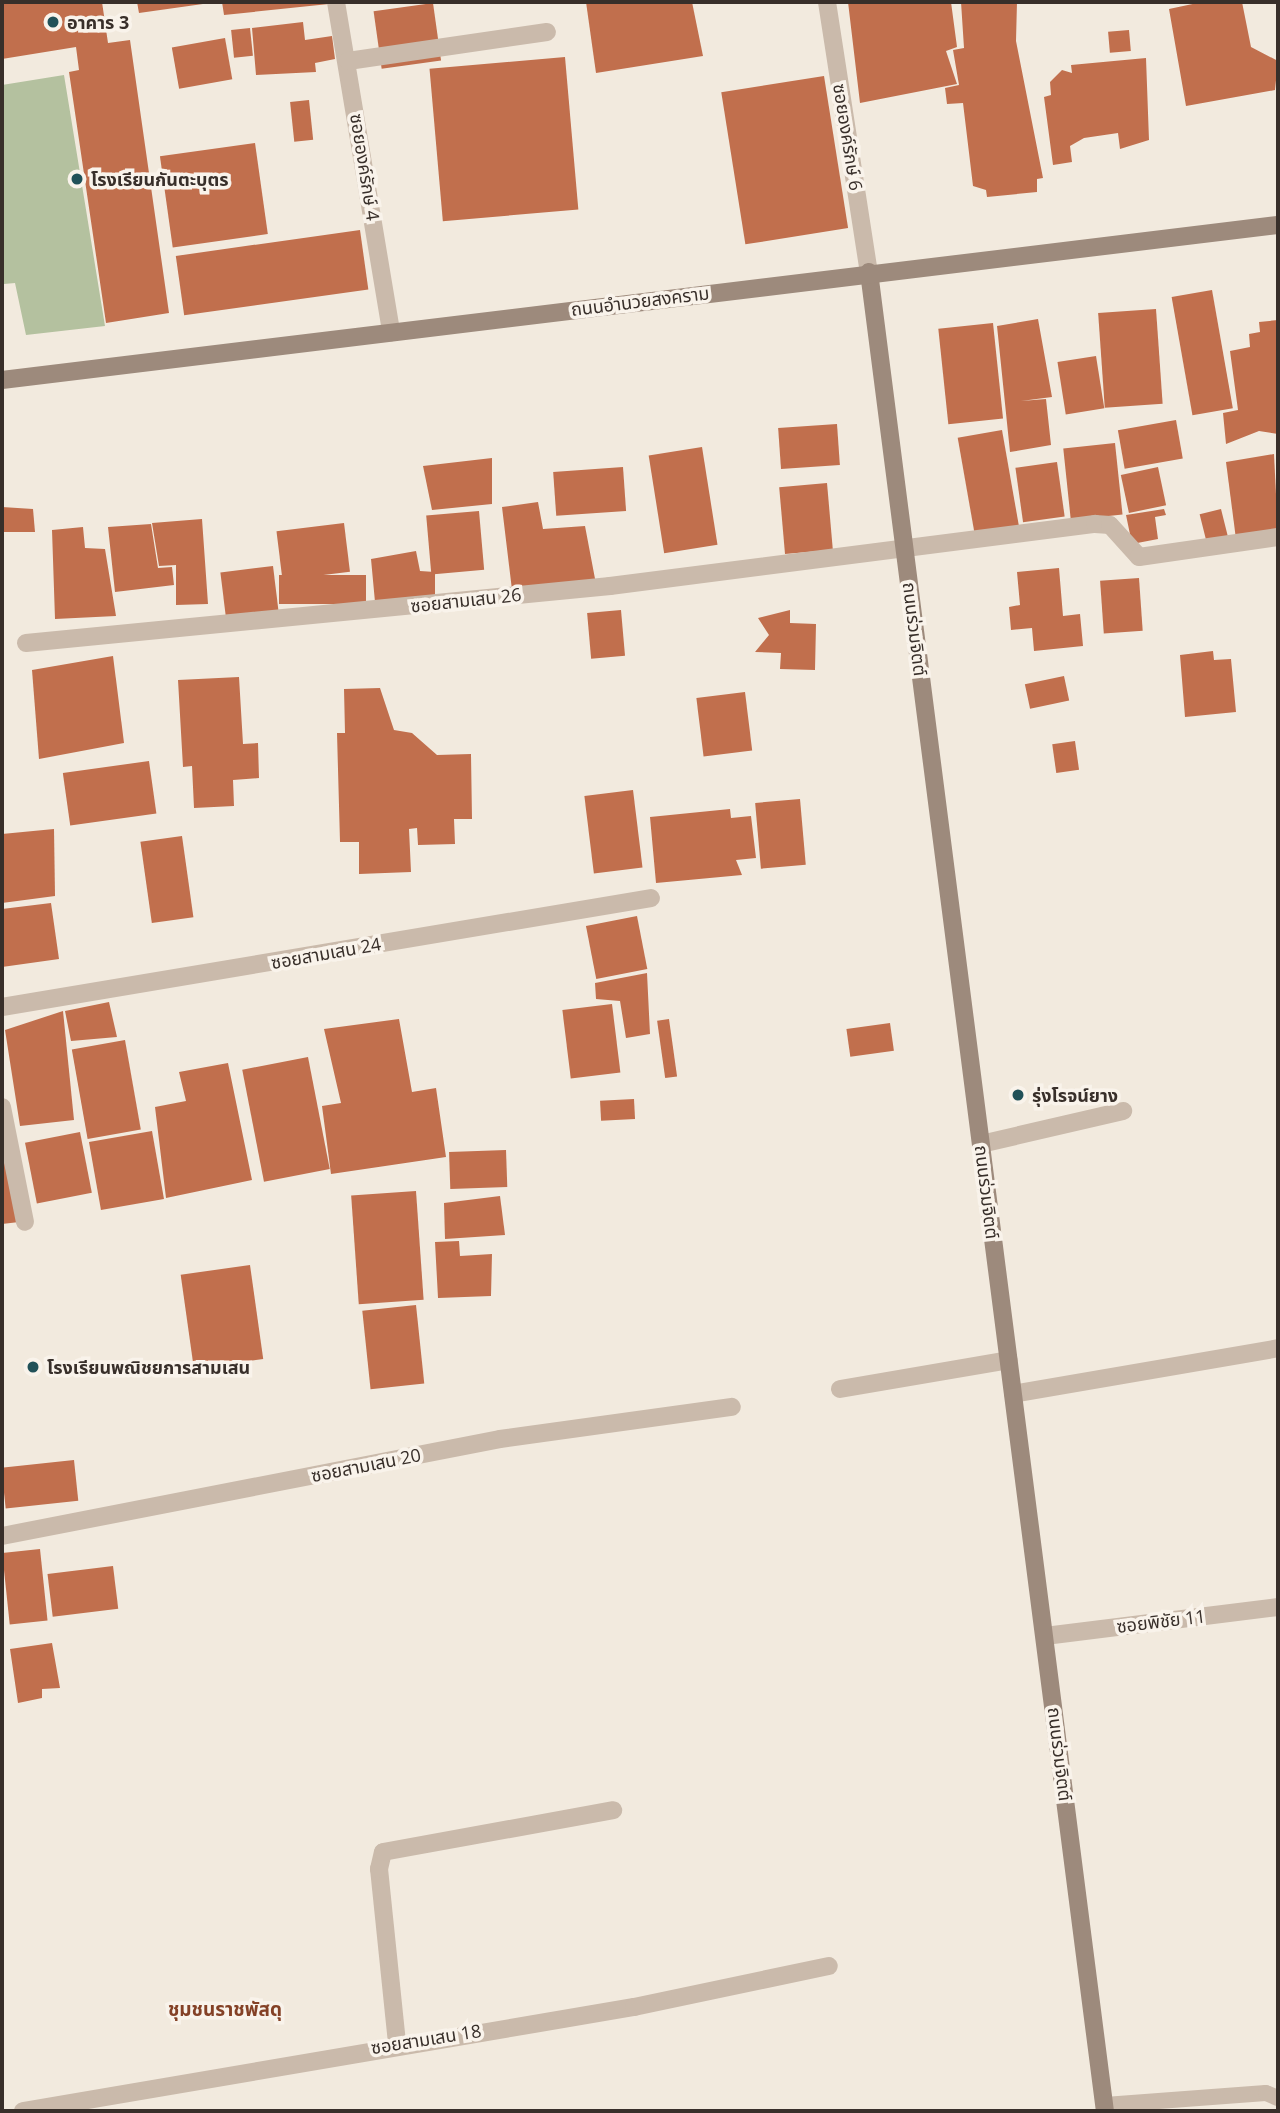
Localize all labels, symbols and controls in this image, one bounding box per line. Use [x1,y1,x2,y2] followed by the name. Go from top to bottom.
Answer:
[67,11,129,33] place label: อาคาร 3
[45,14,61,30] marker: อาคาร 3
[829,82,867,192] street label: ซอยองค์รักษ์ 6
[346,112,384,222] street label: ซอยองค์รักษ์ 4
[91,168,229,190] place label: โรงเรียนกันตะบุตร
[69,171,85,187] marker: โรงเรียนกันตะบุตร
[570,282,710,320] street label: ถนนอำนวยสงคราม
[899,581,931,677] street label: ถนนร่วมจิตต์
[409,583,523,617] street label: ซอยสามเสน 26
[269,933,383,973] street label: ซอยสามเสน 24
[1032,1084,1118,1106] place label: รุ่งโรจน์ยาง
[1010,1087,1026,1103] marker: รุ่งโรจน์ยาง
[971,1144,1003,1240] street label: ถนนร่วมจิตต์
[47,1356,250,1378] place label: โรงเรียนพณิชยการสามเสน
[25,1359,41,1375] marker: โรงเรียนพณิชยการสามเสน
[309,1444,423,1486] street label: ซอยสามเสน 20
[1115,1605,1207,1637] street label: ซอยพิชัย 11
[1044,1706,1076,1802] street label: ถนนร่วมจิตต์
[168,1999,282,2021] district label: ชุมชนราชพัสดุ
[369,2020,483,2058] street label: ซอยสามเสน 18

